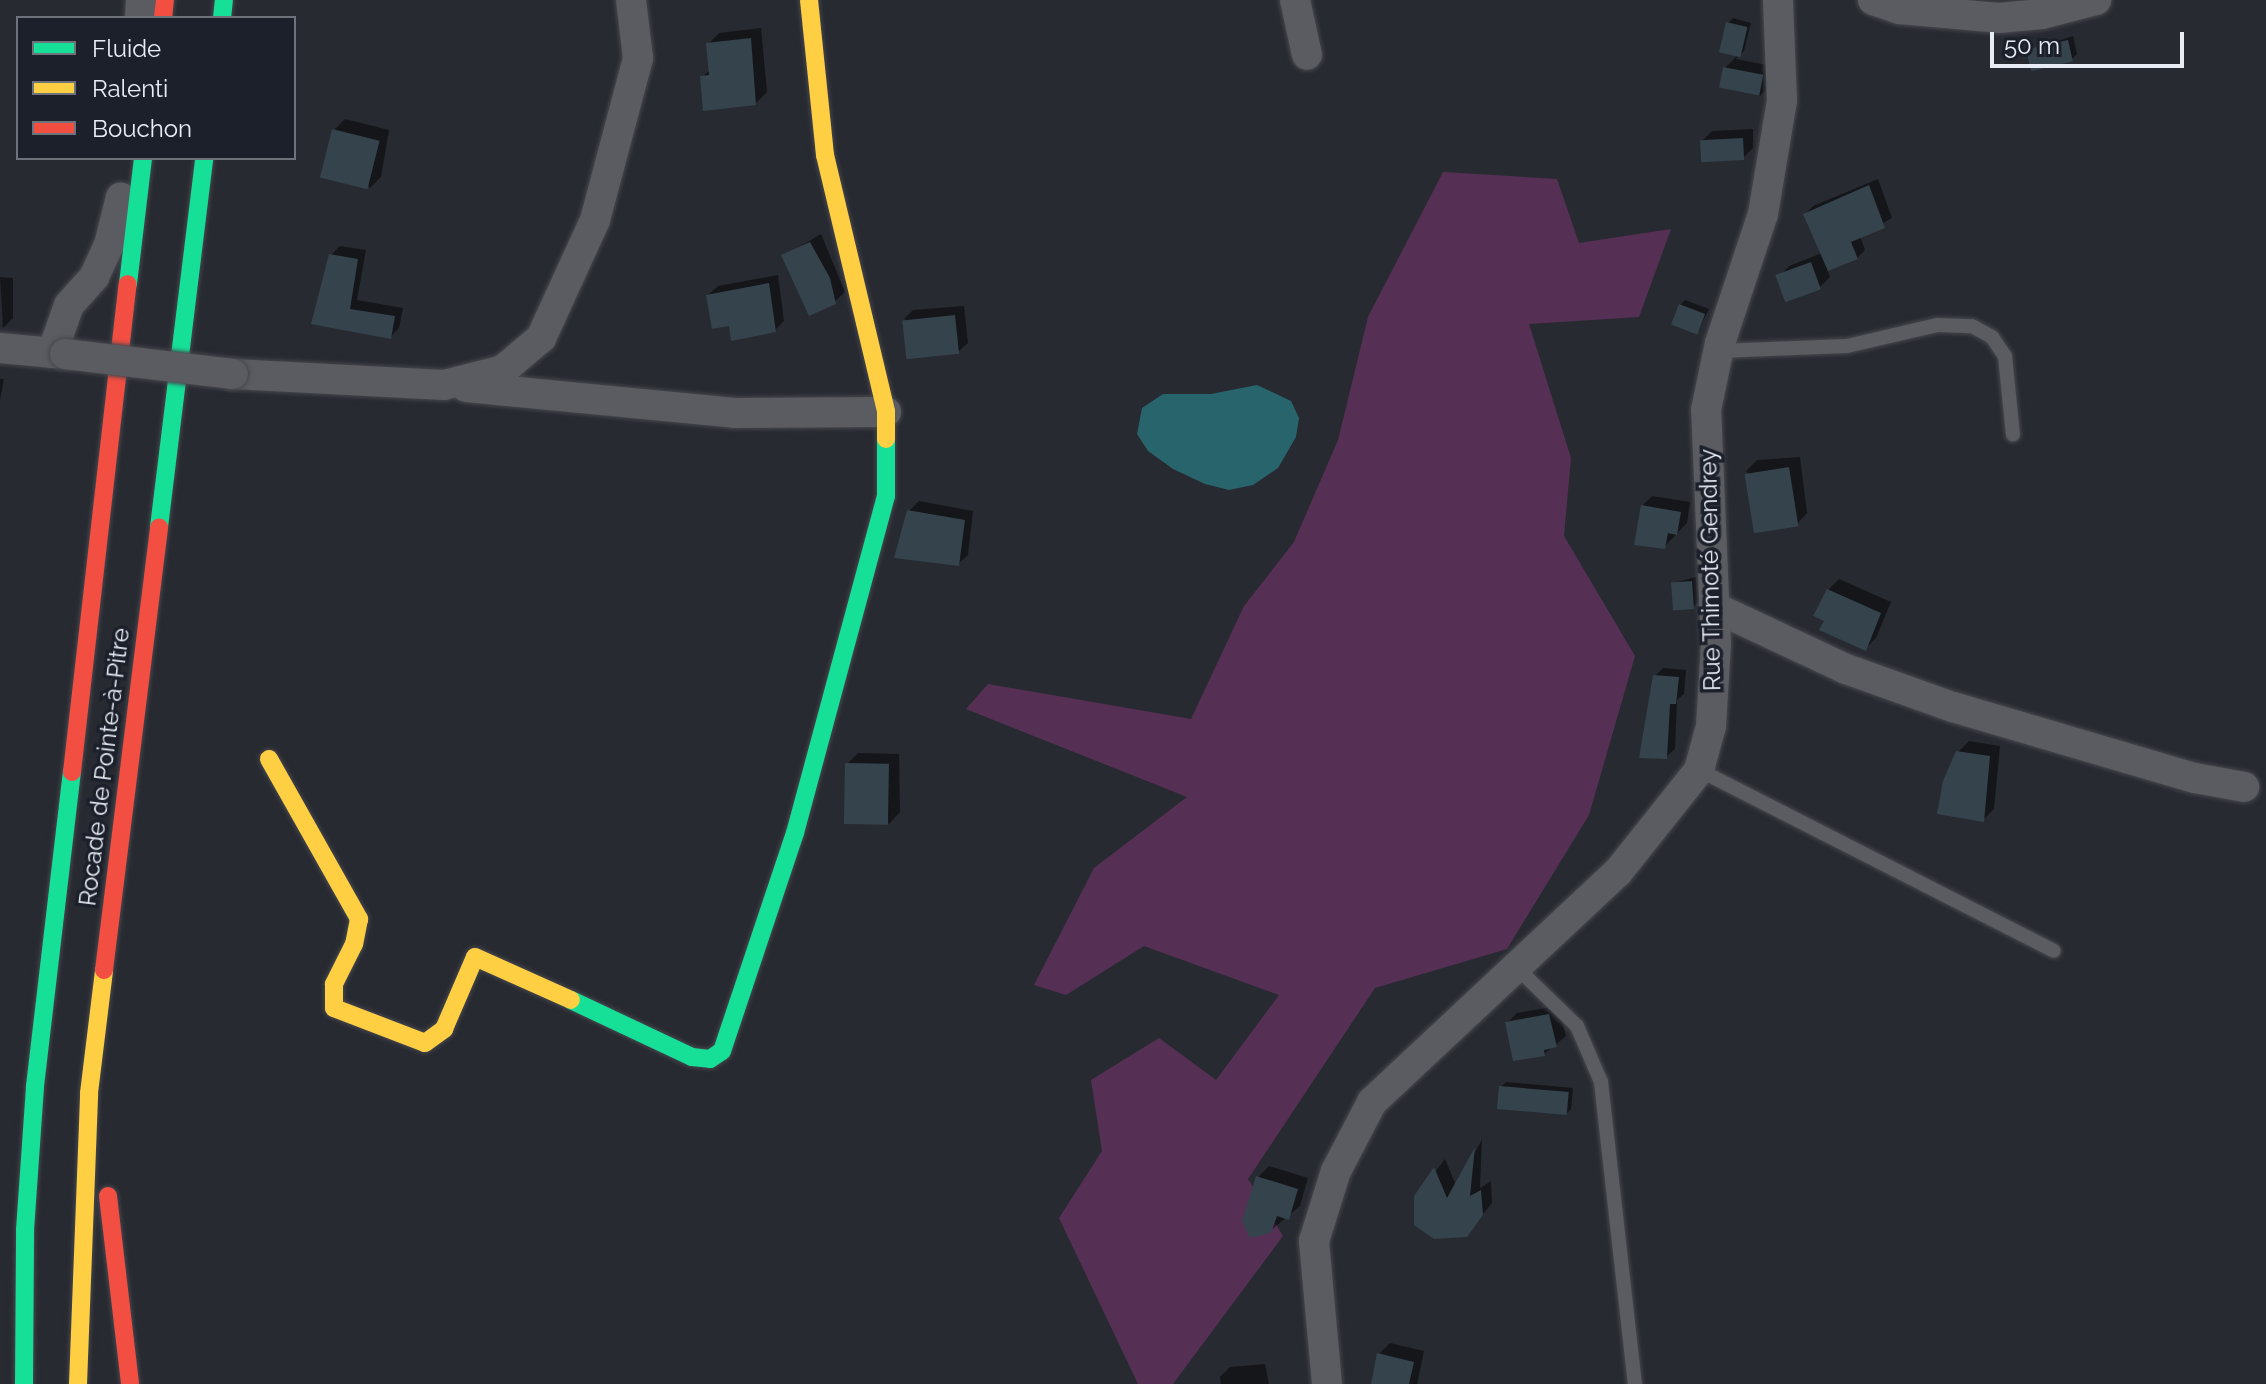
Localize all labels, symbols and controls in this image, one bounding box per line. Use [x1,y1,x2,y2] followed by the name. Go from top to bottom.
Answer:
[16,16,296,160] legend
[1994,16,2188,66] scale bar
[2004,31,2060,60] text: 50 m
[92,34,161,63] text: Fluide
[92,74,168,103] text: Ralenti
[92,114,192,143] text: Bouchon
[1693,448,1727,692] street label: Rue Thimoté Gendrey
[73,626,135,908] street label: Rocade de Pointe-à-Pitre

